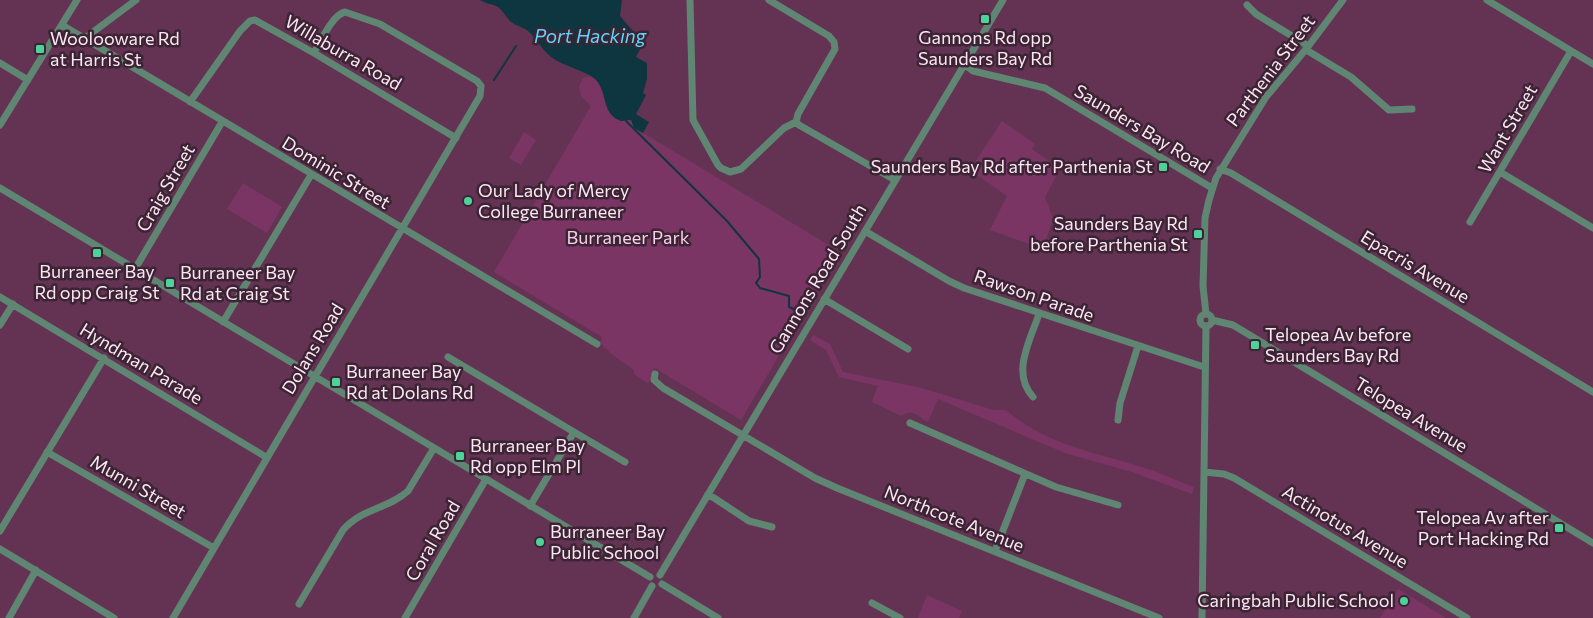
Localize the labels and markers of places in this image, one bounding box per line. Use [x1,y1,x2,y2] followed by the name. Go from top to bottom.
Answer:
[979,13,991,25] marker: Gannons Rd opp Saunders Bay Rd
[918,26,1052,69] place label: Gannons Rd opp Saunders Bay Rd
[50,27,180,70] place label: Woolooware Rd at Harris St
[34,43,46,55] marker: Woolooware Rd at Harris St
[871,155,1153,177] place label: Saunders Bay Rd after Parthenia St
[1157,161,1169,173] marker: Saunders Bay Rd after Parthenia St
[478,179,629,222] place label: Our Lady of Mercy College Burraneer
[462,195,474,207] marker: Our Lady of Mercy College Burraneer
[1030,212,1188,255] place label: Saunders Bay Rd before Parthenia St
[1192,228,1204,240] marker: Saunders Bay Rd before Parthenia St
[91,247,103,259] marker: Burraneer Bay Rd opp Craig St
[34,260,160,303] place label: Burraneer Bay Rd opp Craig St
[180,261,295,304] place label: Burraneer Bay Rd at Craig St
[164,277,176,289] marker: Burraneer Bay Rd at Craig St
[1265,323,1411,366] place label: Telopea Av before Saunders Bay Rd
[1249,339,1261,351] marker: Telopea Av before Saunders Bay Rd
[346,360,473,403] place label: Burraneer Bay Rd at Dolans Rd
[330,376,342,388] marker: Burraneer Bay Rd at Dolans Rd
[470,434,585,477] place label: Burraneer Bay Rd opp Elm Pl
[454,450,466,462] marker: Burraneer Bay Rd opp Elm Pl
[1416,506,1549,549] place label: Telopea Av after Port Hacking Rd
[550,520,665,563] place label: Burraneer Bay Public School
[1553,522,1565,534] marker: Telopea Av after Port Hacking Rd
[534,536,546,548] marker: Burraneer Bay Public School
[1197,589,1394,611] place label: Caringbah Public School
[1398,595,1410,607] marker: Caringbah Public School

